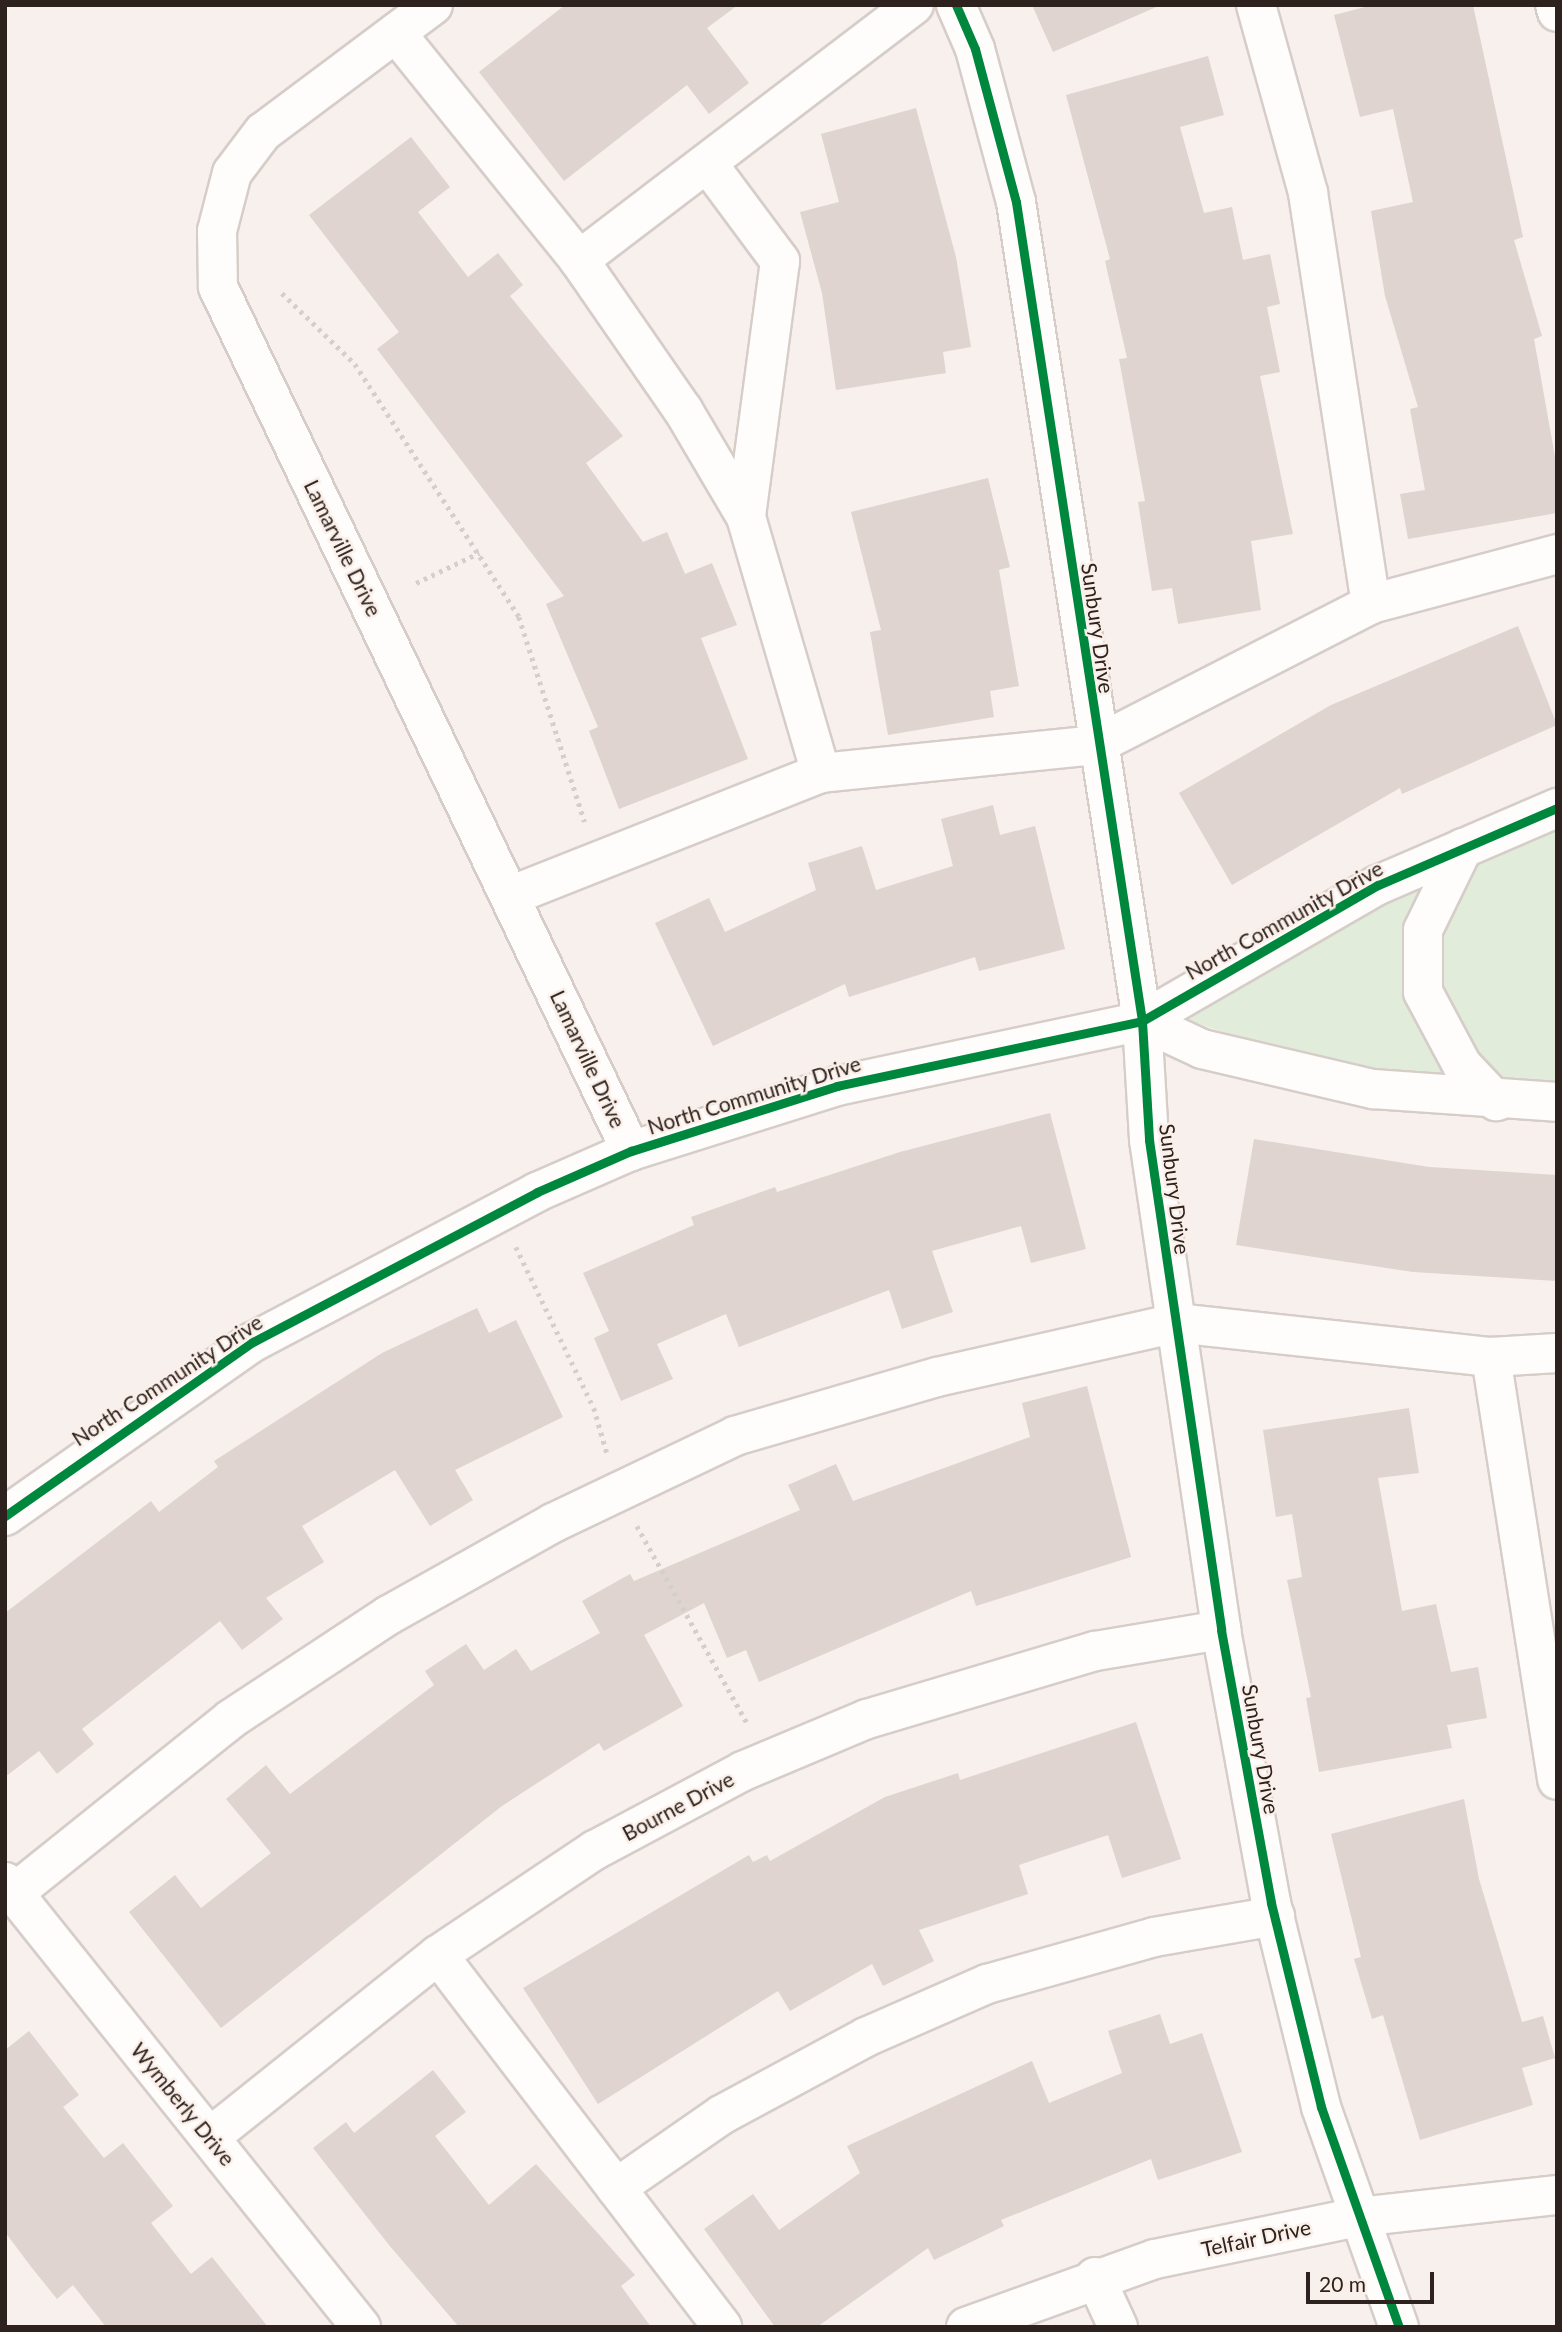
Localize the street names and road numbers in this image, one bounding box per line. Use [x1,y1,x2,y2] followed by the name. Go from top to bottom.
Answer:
[299,476,387,620] street label: Lamarville Drive
[1076,561,1120,695] street label: Sunbury Drive
[1181,855,1387,985] street label: North Community Drive
[545,986,631,1132] street label: Lamarville Drive
[644,1050,864,1140] street label: North Community Drive
[1154,1122,1196,1256] street label: Sunbury Drive
[67,1309,267,1451] street label: North Community Drive
[1237,1682,1285,1816] street label: Sunbury Drive
[618,1766,738,1846] street label: Bourne Drive
[126,2037,240,2171] street label: Wymberly Drive
[1199,2214,1313,2262] street label: Telfair Drive

